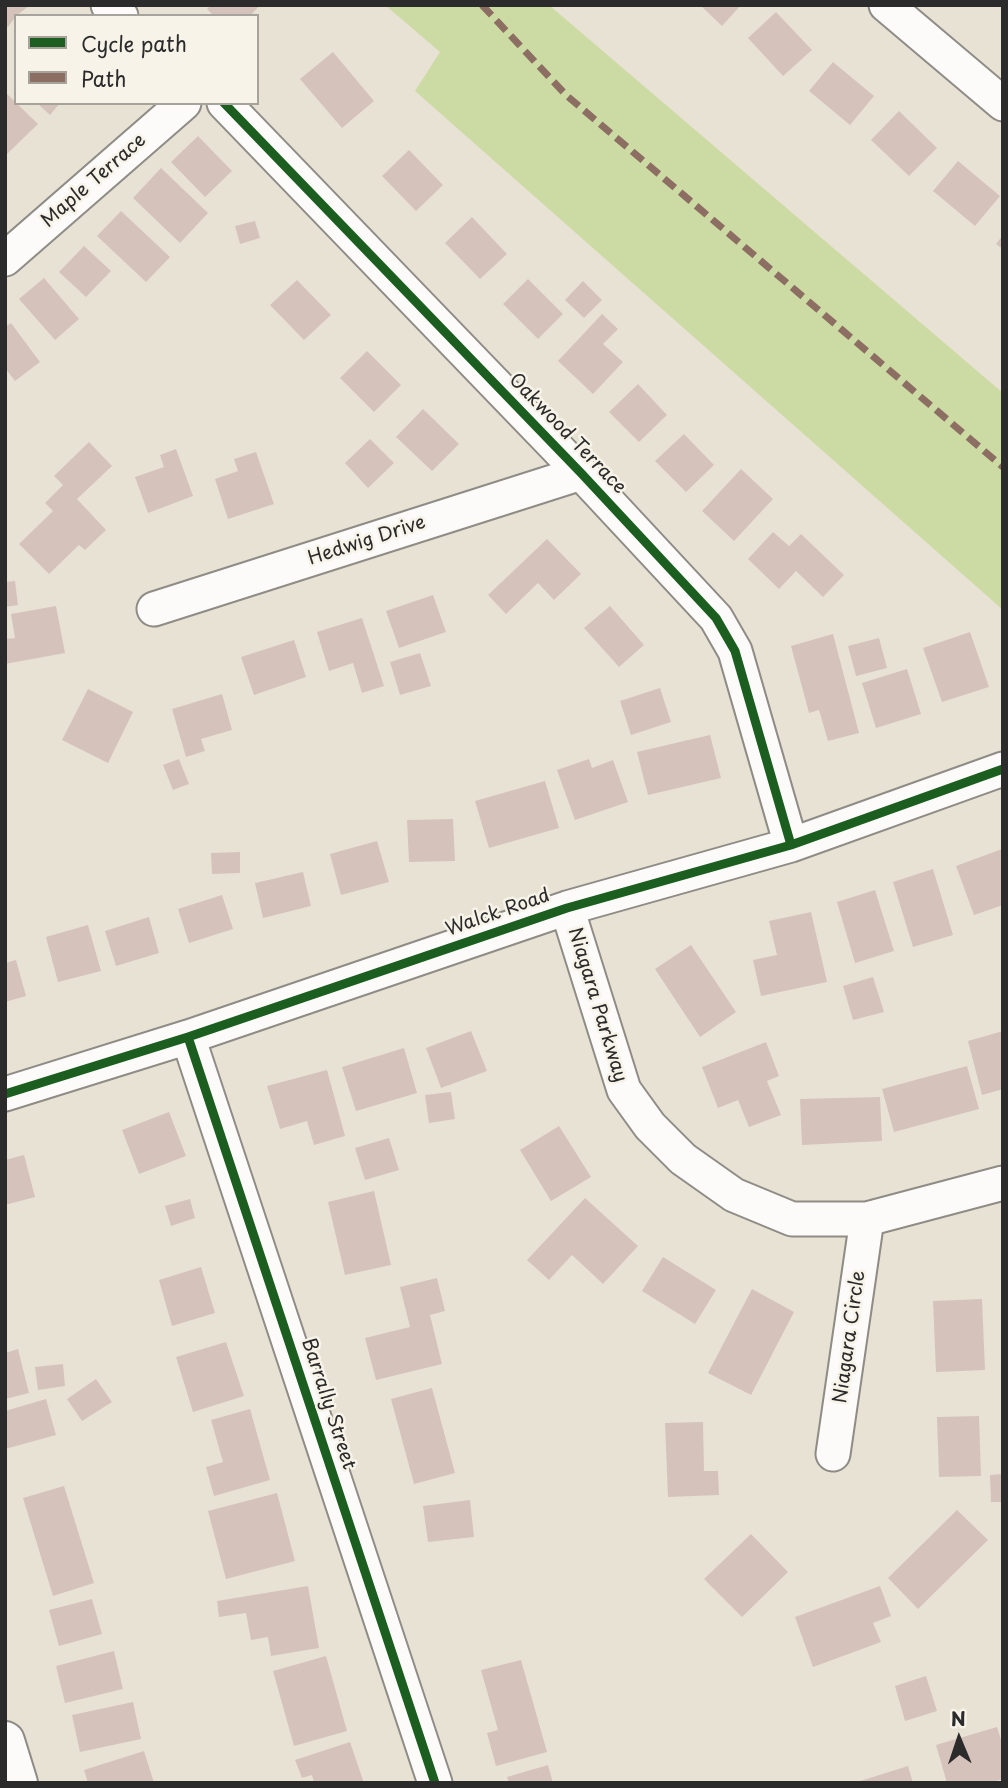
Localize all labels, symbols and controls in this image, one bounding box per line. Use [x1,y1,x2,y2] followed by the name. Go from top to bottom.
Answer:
[14,14,259,105] legend
[81,27,187,59] text: Cycle path
[81,62,126,94] text: Path
[37,129,151,233] street label: Maple Terrace
[504,369,630,499] street label: Oakwood Terrace
[305,511,429,571] street label: Hedwig Drive
[443,885,553,941] street label: Walck Road
[563,925,631,1085] street label: Niagara Parkway
[829,1269,871,1405] street label: Niagara Circle
[296,1335,360,1473] street label: Barrally Street
[924,1704,994,1774] north arrow
[950,1704,966,1732] text: N

